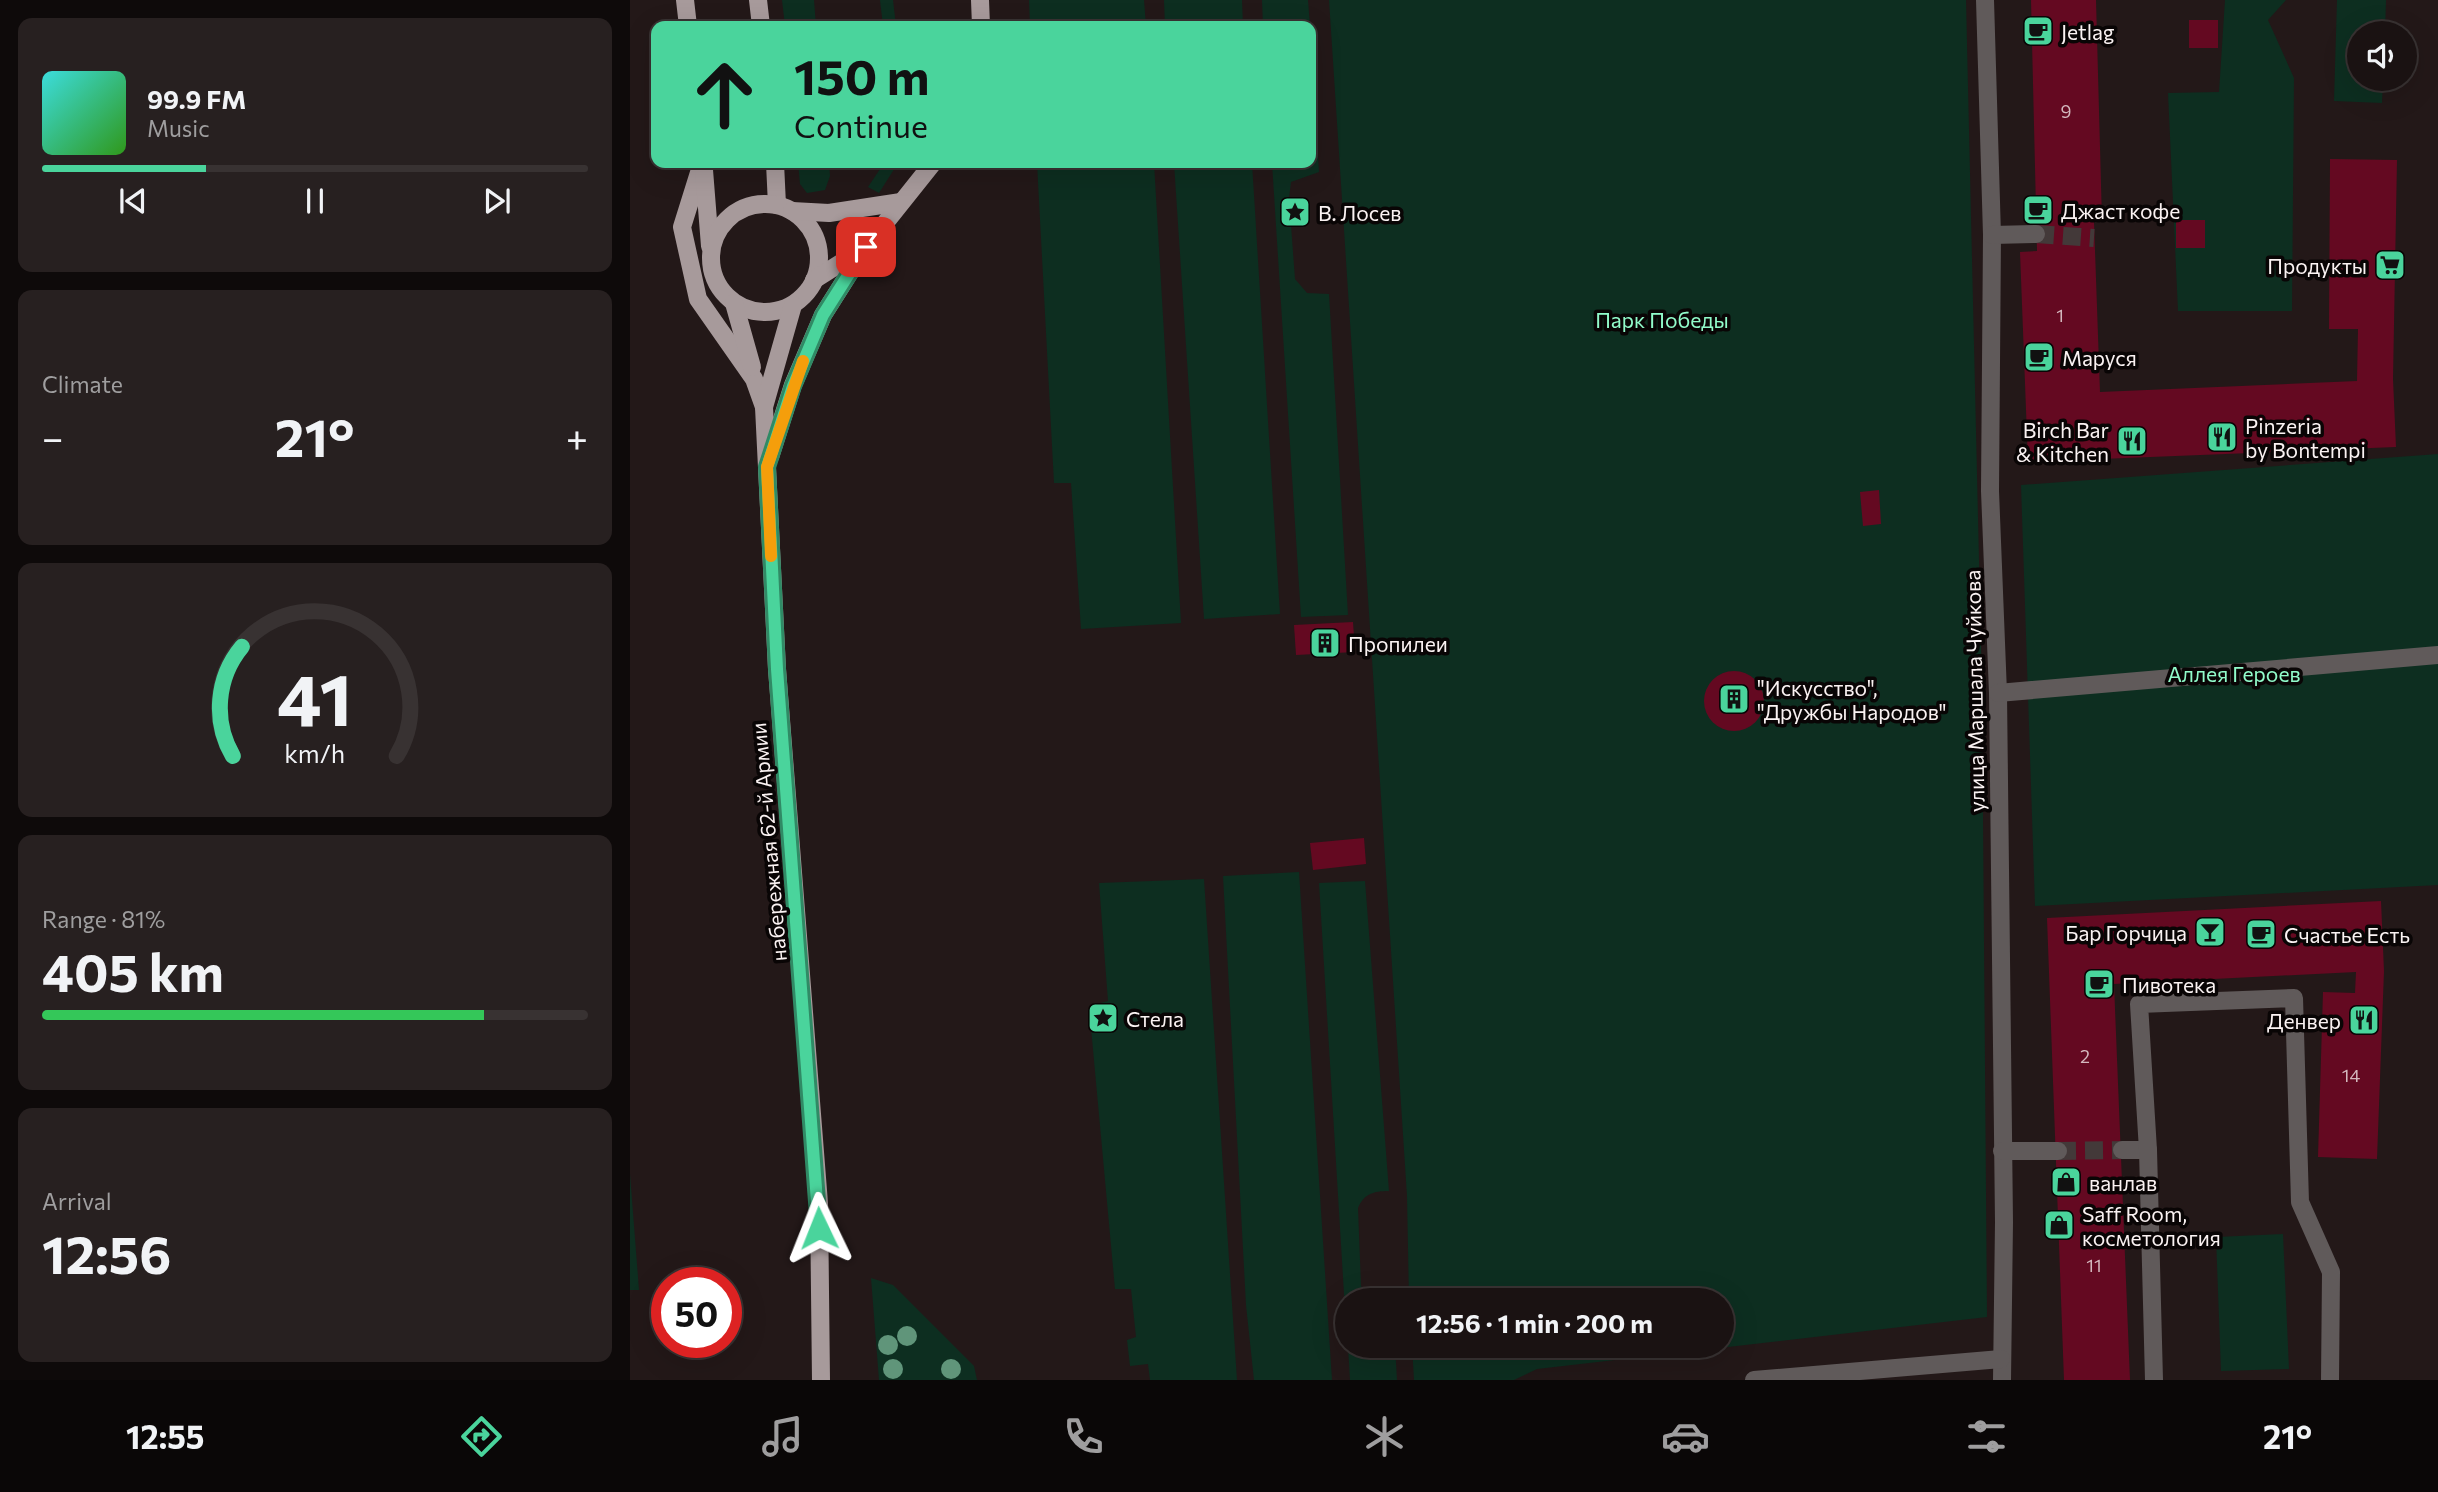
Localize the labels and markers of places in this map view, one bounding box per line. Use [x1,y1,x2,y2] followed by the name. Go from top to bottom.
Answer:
[2021,14,2055,48] cafe icon: Jetlag
[2061,19,2114,44] place label: Jetlag
[2021,193,2055,227] cafe icon: Джаст кофе
[1278,195,1312,229] place icon: В. Лосев
[2061,198,2180,223] place label: Джаст кофе
[1318,200,1401,225] place label: В. Лосев
[836,217,896,277] pin
[2373,248,2407,282] supermarket icon: Продукты
[2267,253,2367,278] place label: Продукты
[2022,340,2056,374] cafe icon: Маруся
[2062,345,2137,370] place label: Маруся
[2245,413,2366,462] place label: Pinzeria by Bontempi
[2016,417,2109,466] place label: Birch Bar & Kitchen
[2205,420,2239,454] restaurant icon: Pinzeria by Bontempi
[2115,424,2149,458] restaurant icon: Birch Bar & Kitchen
[1308,626,1342,660] building icon: Пропилеи
[1348,631,1448,656] place label: Пропилеи
[1757,675,1947,724] place label: "Искусство", "Дружбы Народов"
[1717,682,1751,716] building icon: "Искусство", "Дружбы Народов"
[2193,915,2227,949] bar icon: Бар Горчица
[2244,917,2278,951] cafe icon: Счастье Есть
[2065,920,2187,945] place label: Бар Горчица
[2284,922,2410,947] place label: Счастье Есть
[2082,967,2116,1001] cafe icon: Пивотека
[2122,972,2216,997] place label: Пивотека
[1086,1001,1120,1035] place icon: Стела
[2347,1003,2381,1037] restaurant icon: Денвер
[1126,1006,1184,1031] place label: Стела
[2267,1008,2341,1033] place label: Денвер
[2049,1165,2083,1199] shop icon: ванлав
[2089,1170,2157,1195] place label: ванлав
[2082,1201,2221,1250] place label: Saff Room, косметология
[2042,1208,2076,1242] shop icon: Saff Room, косметология

